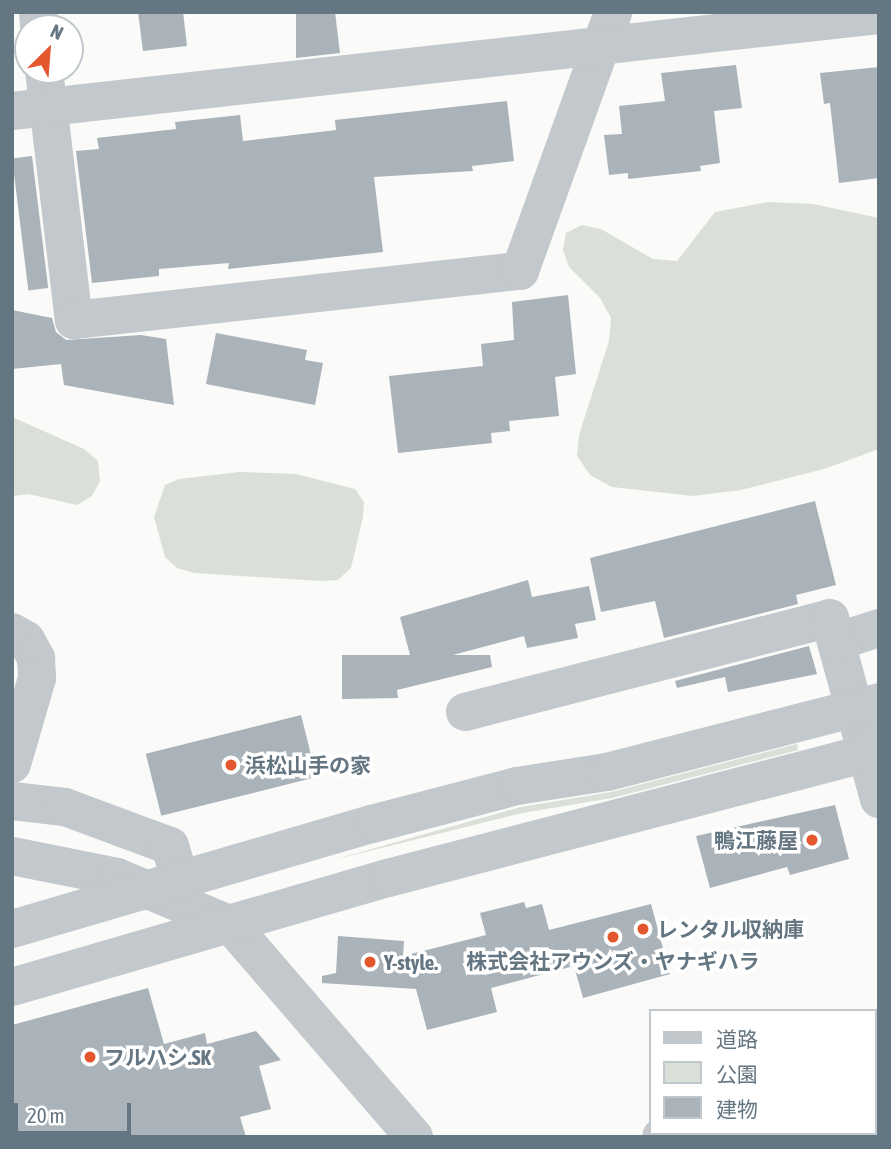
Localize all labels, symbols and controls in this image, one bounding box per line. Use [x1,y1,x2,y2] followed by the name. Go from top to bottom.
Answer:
[14,14,84,84] north arrow
[47,19,67,44] text: N
[245,752,371,778] place label: 浜松山手の家
[223,757,239,773] marker: 浜松山手の家
[714,827,798,853] place label: 鴨江藤屋
[804,832,820,848] marker: 鴨江藤屋
[657,916,804,942] place label: レンタル収納庫
[635,921,651,937] marker: レンタル収納庫
[605,929,621,945] marker: 株式会社アウンズ・ヤナギハラ
[466,948,760,974] place label: 株式会社アウンズ・ヤナギハラ
[384,949,438,975] place label: Y-style.
[362,954,378,970] marker: Y-style.
[650,1009,877,1135] legend
[716,1027,758,1051] text: 道路
[104,1044,211,1070] place label: フルハシ.SK
[82,1049,98,1065] marker: フルハシ.SK
[716,1062,758,1086] text: 公園
[18,1090,135,1134] scale bar
[716,1097,758,1121] text: 建物
[27,1103,65,1127] text: 20 m

